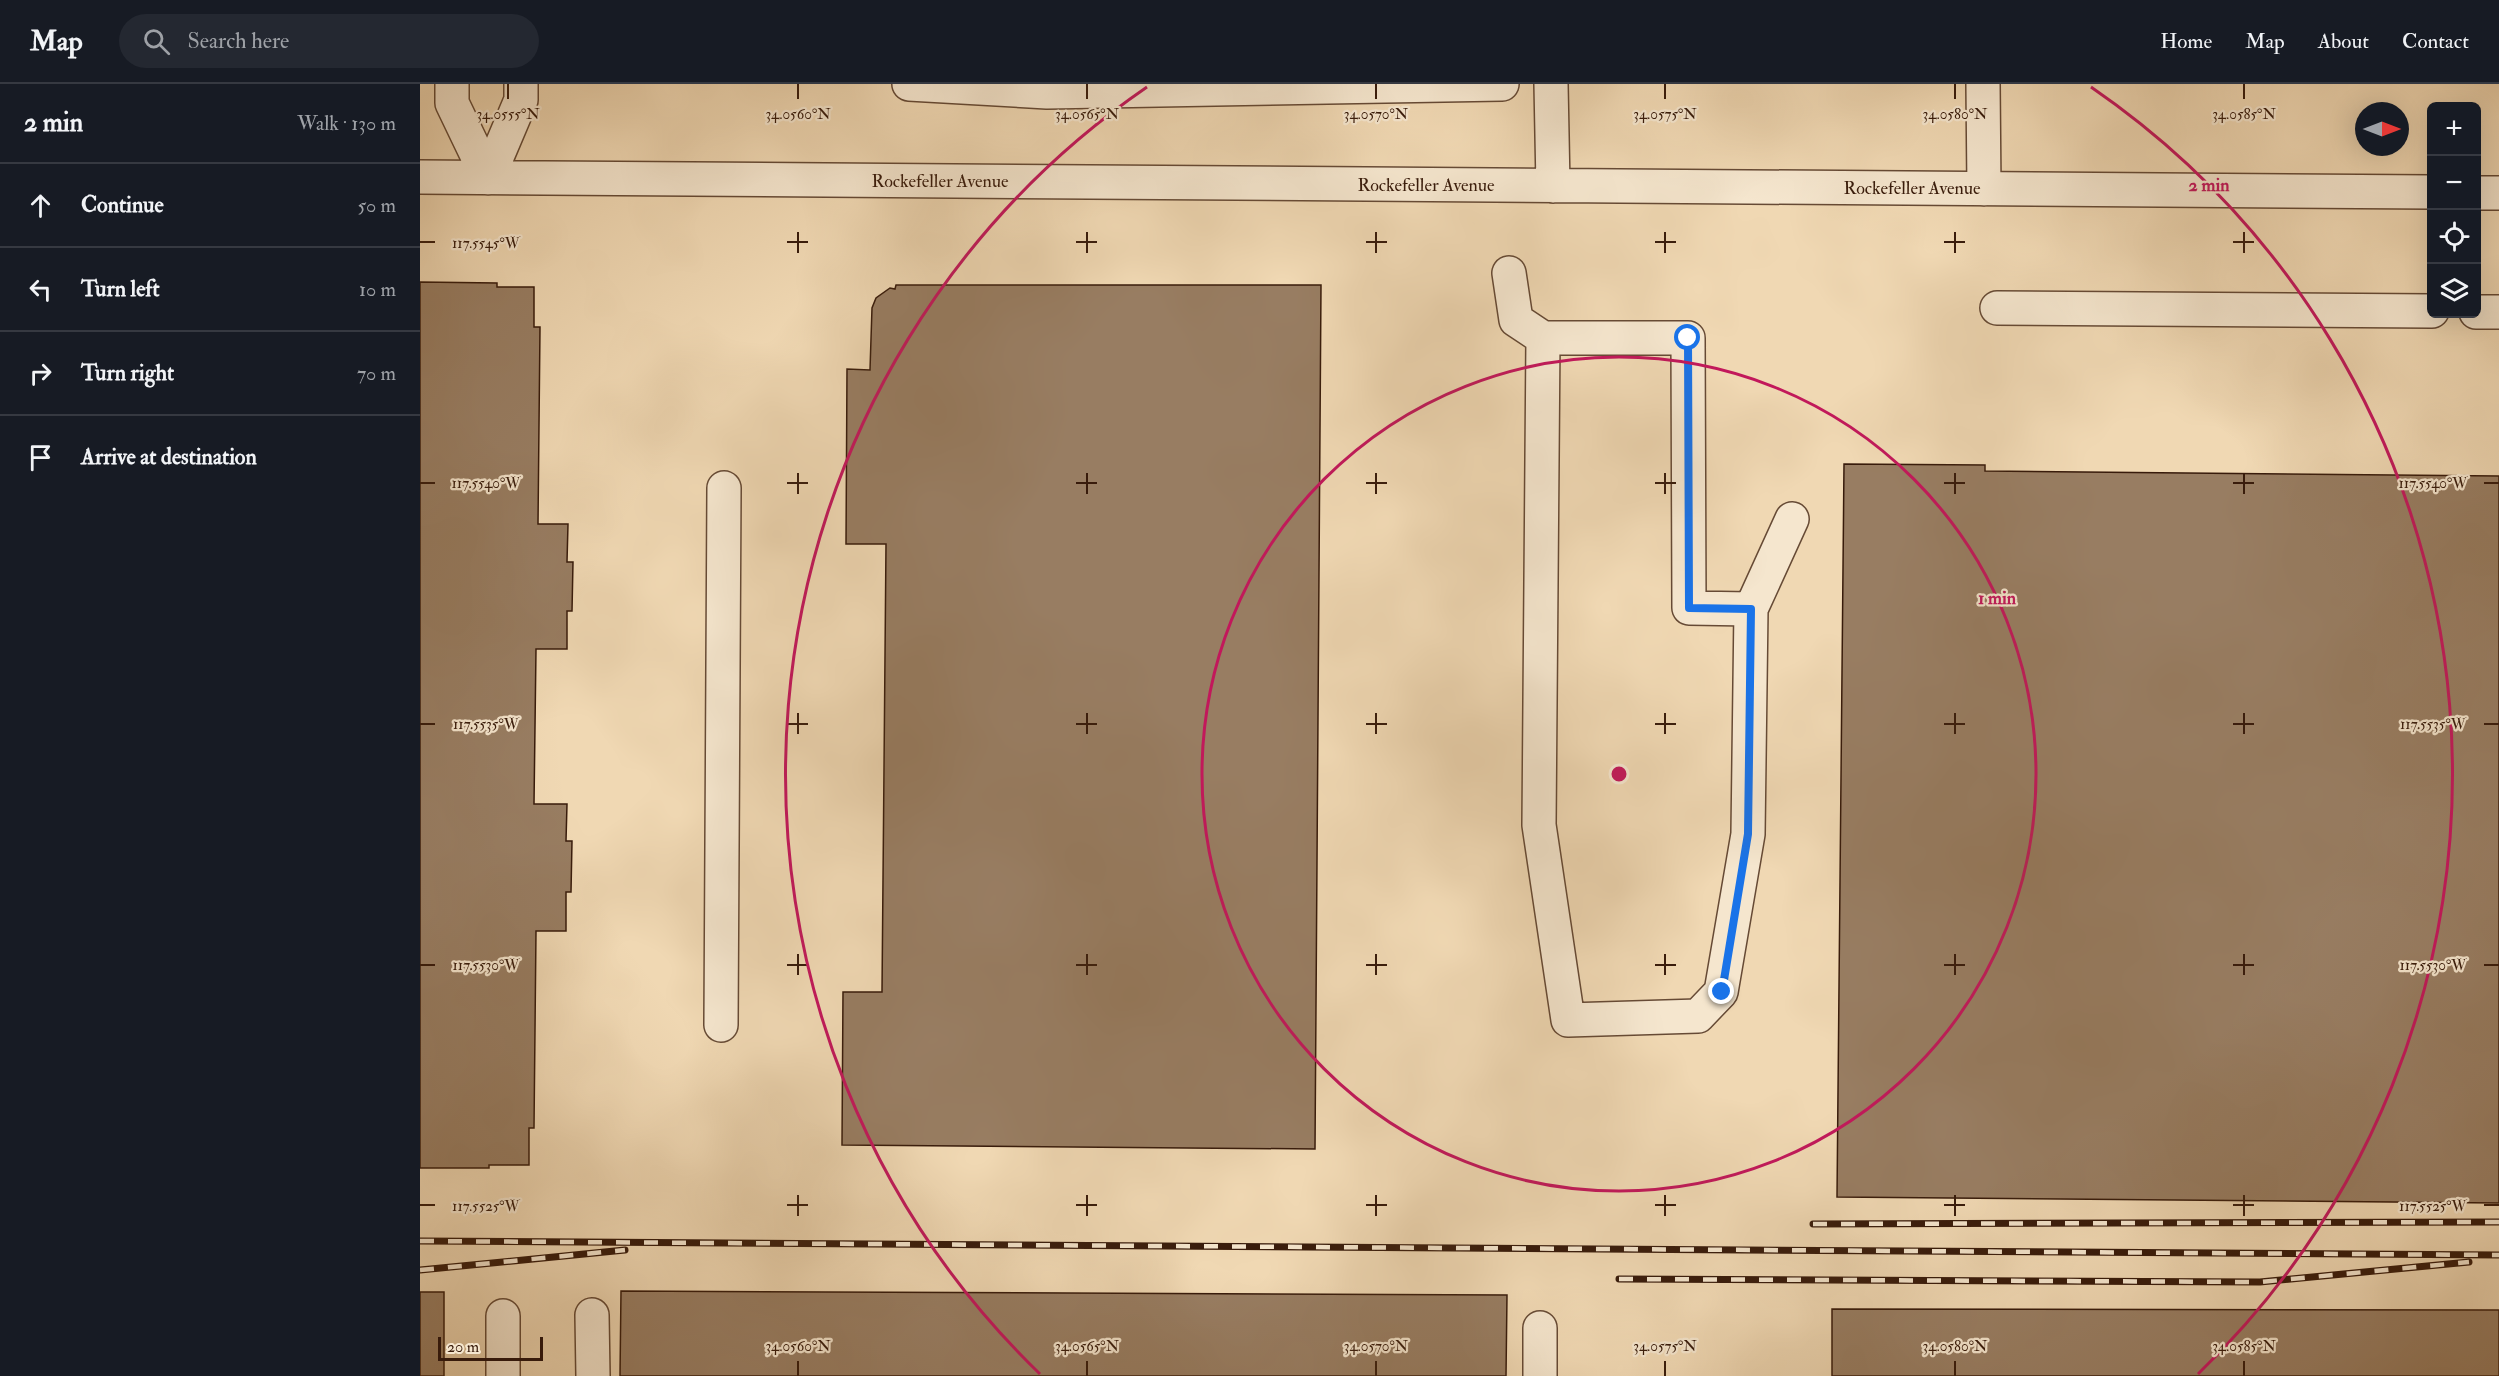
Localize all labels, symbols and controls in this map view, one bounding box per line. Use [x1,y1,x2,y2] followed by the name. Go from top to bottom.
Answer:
[119,14,539,68] search box
[30,24,83,59] text: Map
[140,25,173,58] icon: search
[188,27,289,55] text: Search here
[2160,28,2212,55] text: Home
[2245,28,2285,55] text: Map
[2318,28,2369,55] text: About
[2402,28,2469,55] text: Contact
[2355,102,2409,156] north arrow
[2427,102,2481,318] map controls
[2427,102,2481,156] button: +
[476,105,540,124] text: 34.0555°N
[765,105,831,124] text: 34.0560°N
[1055,105,1120,124] text: 34.0565°N
[1344,105,1409,124] text: 34.0570°N
[1633,105,1697,124] text: 34.0575°N
[1923,105,1988,124] text: 34.0580°N
[2212,105,2276,124] text: 34.0585°N
[24,107,83,139] text: 2 min
[297,111,396,136] text: Walk · 130 m
[2427,156,2481,210] button: −
[871,170,1009,193] street label: Rockefeller Avenue
[1357,174,1495,197] street label: Rockefeller Avenue
[2189,174,2230,197] text: 2 min
[1843,177,1981,200] street label: Rockefeller Avenue
[24,189,57,222] icon: ahead
[81,191,164,219] text: Continue
[357,193,396,218] text: 50 m
[2427,210,2481,264] button: locate
[452,234,521,253] text: 117.5545°W
[2427,264,2481,318] button: layers
[24,273,57,306] icon: left
[81,275,160,303] text: Turn left
[359,277,396,302] text: 10 m
[1674,324,1700,350] route start
[24,357,57,390] icon: right
[81,359,174,387] text: Turn right
[357,361,396,386] text: 70 m
[24,441,57,474] icon: arrive
[81,443,257,471] text: Arrive at destination
[451,474,521,493] text: 117.5540°W
[2398,474,2468,493] text: 117.5540°W
[1978,587,2017,610] text: 1 min
[453,715,520,734] text: 117.5535°W
[2400,715,2467,734] text: 117.5535°W
[1609,764,1629,784] centre of rings
[452,956,520,975] text: 117.5530°W
[2399,956,2467,975] text: 117.5530°W
[1708,978,1734,1004] route end
[452,1197,521,1216] text: 117.5525°W
[2399,1197,2468,1216] text: 117.5525°W
[438,1334,543,1362] scale bar
[447,1337,479,1357] text: 20 m
[765,1337,831,1356] text: 34.0560°N
[1055,1337,1120,1356] text: 34.0565°N
[1344,1337,1409,1356] text: 34.0570°N
[1633,1337,1697,1356] text: 34.0575°N
[1923,1337,1988,1356] text: 34.0580°N
[2212,1337,2276,1356] text: 34.0585°N

